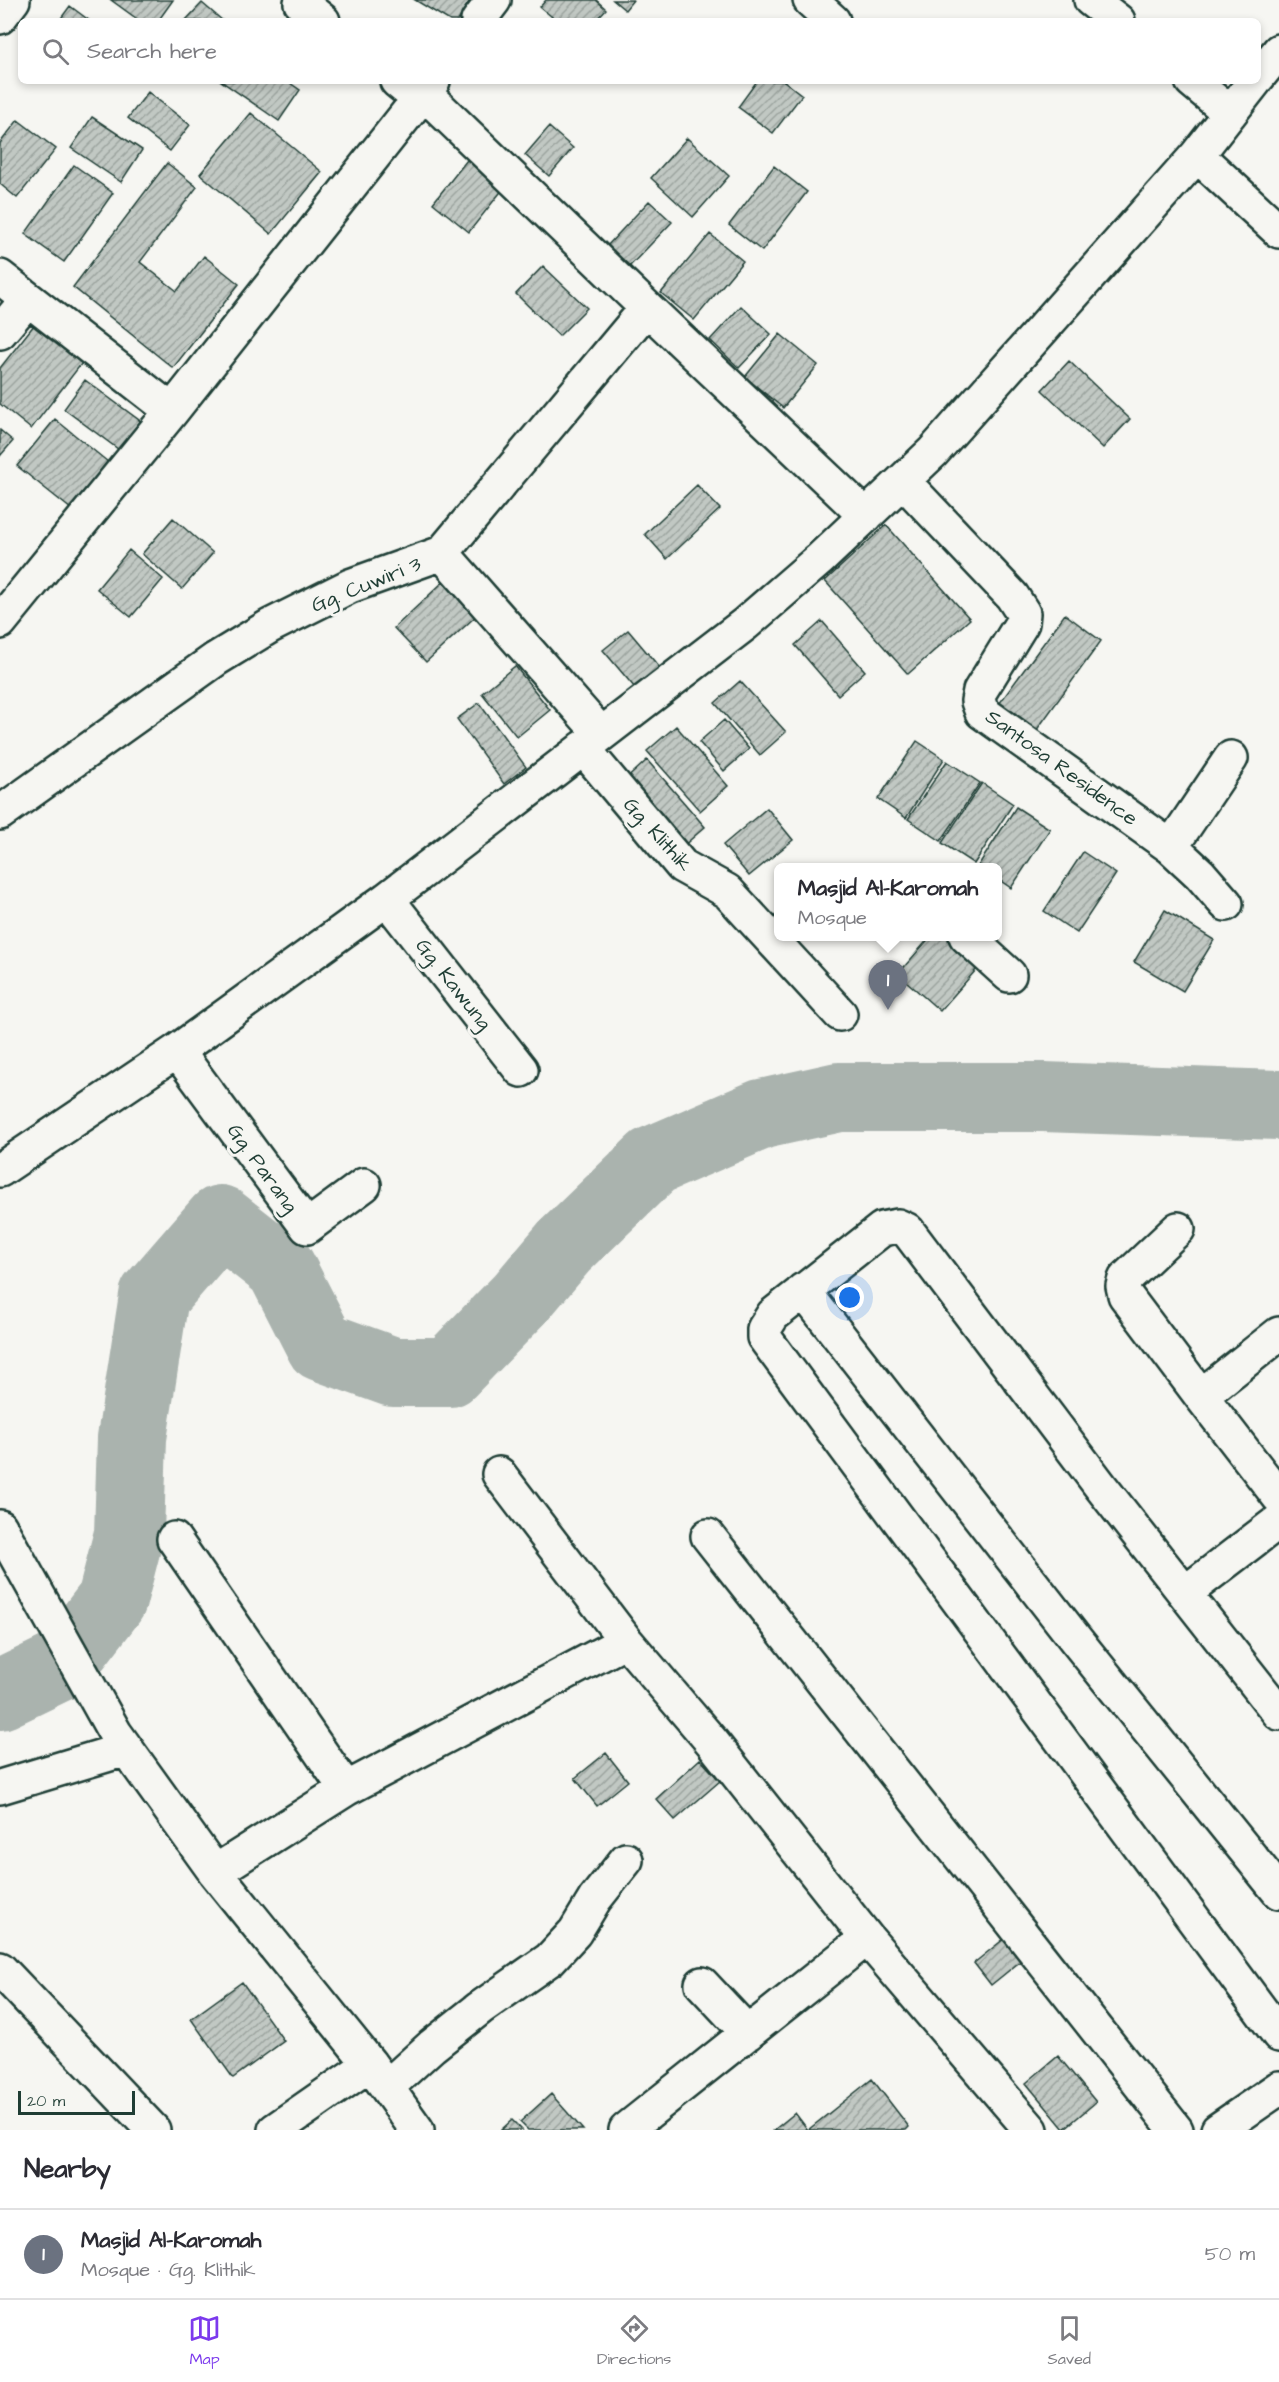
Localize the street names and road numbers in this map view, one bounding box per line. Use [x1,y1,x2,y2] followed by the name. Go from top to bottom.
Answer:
[307,549,427,622] street label: Gg. Cuwiri 3
[980,702,1144,833] street label: Santosa Residence
[615,791,699,879] street label: Gg. Klithik
[407,932,499,1038] street label: Gg. Kawung
[219,1118,305,1220] street label: Gg. Parang

